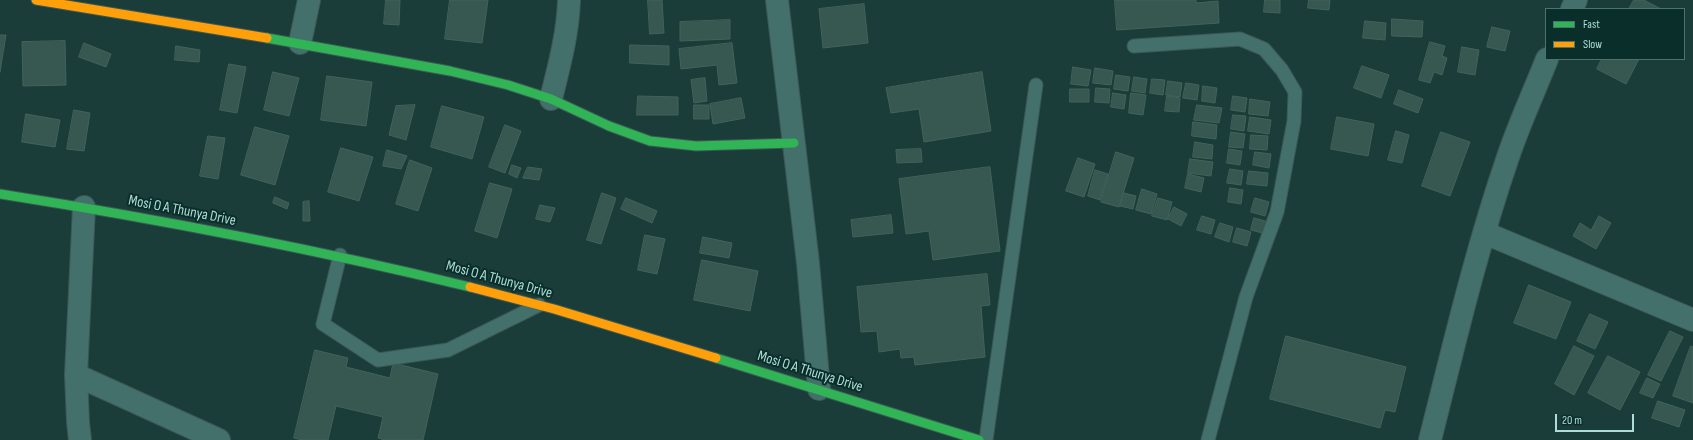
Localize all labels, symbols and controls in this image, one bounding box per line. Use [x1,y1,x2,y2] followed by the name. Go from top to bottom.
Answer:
[1545,8,1685,60] legend
[1583,17,1600,32] text: Fast
[1583,37,1602,52] text: Slow
[127,192,237,230] street label: Mosi O A Thunya Drive
[444,257,554,303] street label: Mosi O A Thunya Drive
[755,347,865,397] street label: Mosi O A Thunya Drive
[1557,406,1636,432] scale bar
[1562,413,1582,428] text: 20 m

